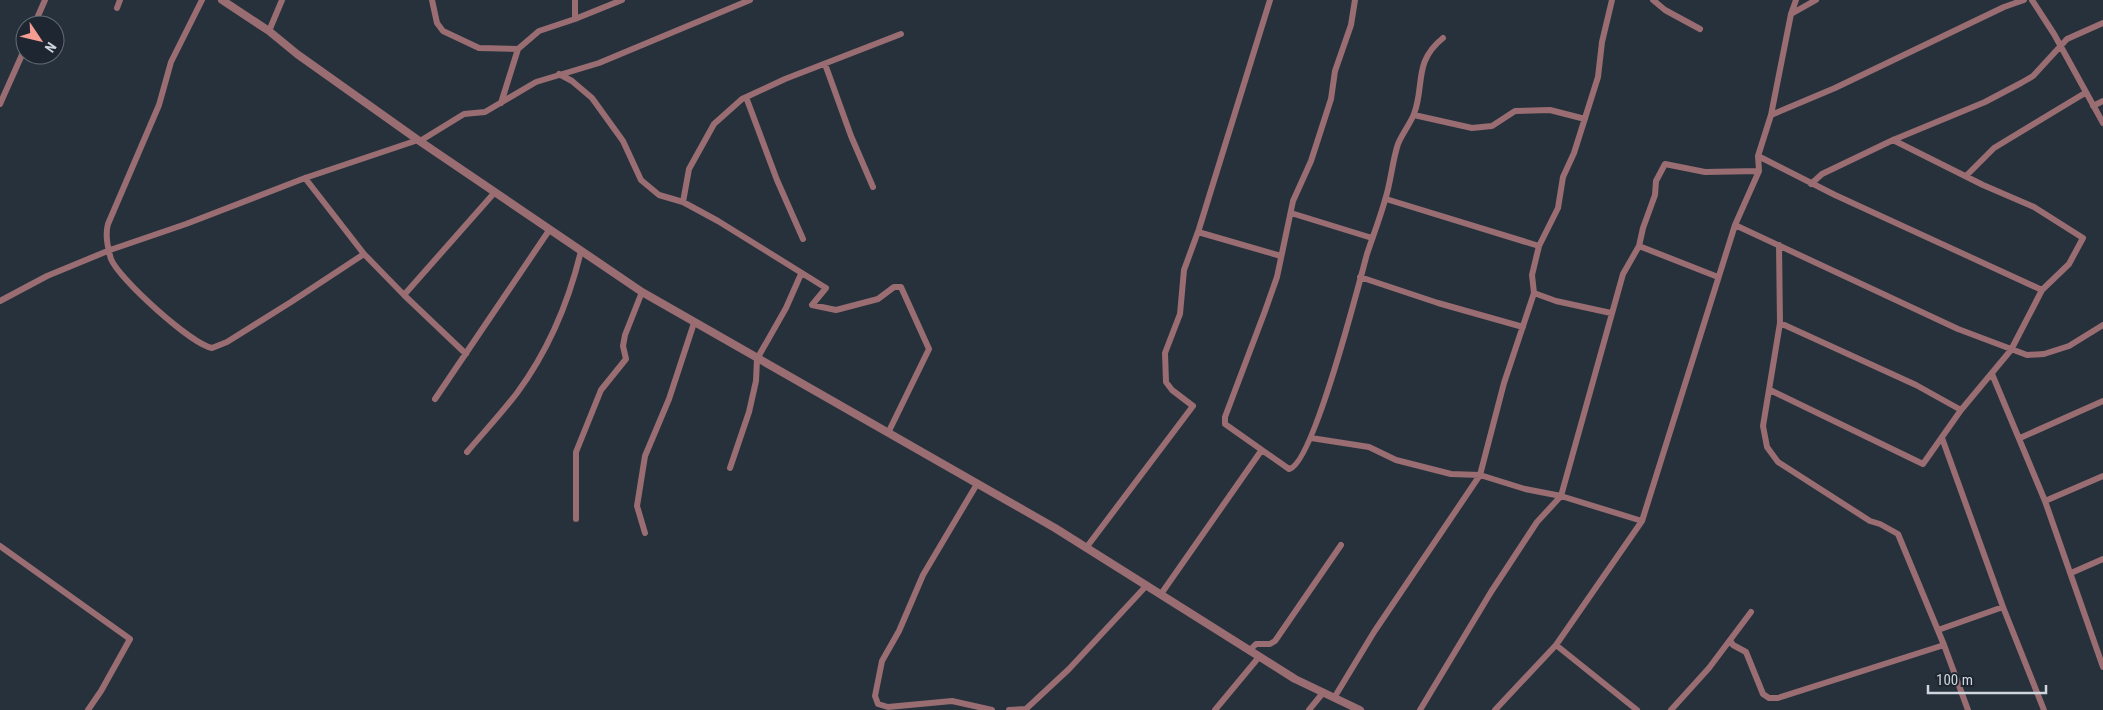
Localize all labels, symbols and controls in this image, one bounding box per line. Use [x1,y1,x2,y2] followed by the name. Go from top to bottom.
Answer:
[15,15,65,65] north arrow
[42,39,60,56] text: N
[1928,662,2046,694] scale bar
[1936,671,1973,689] text: 100 m

